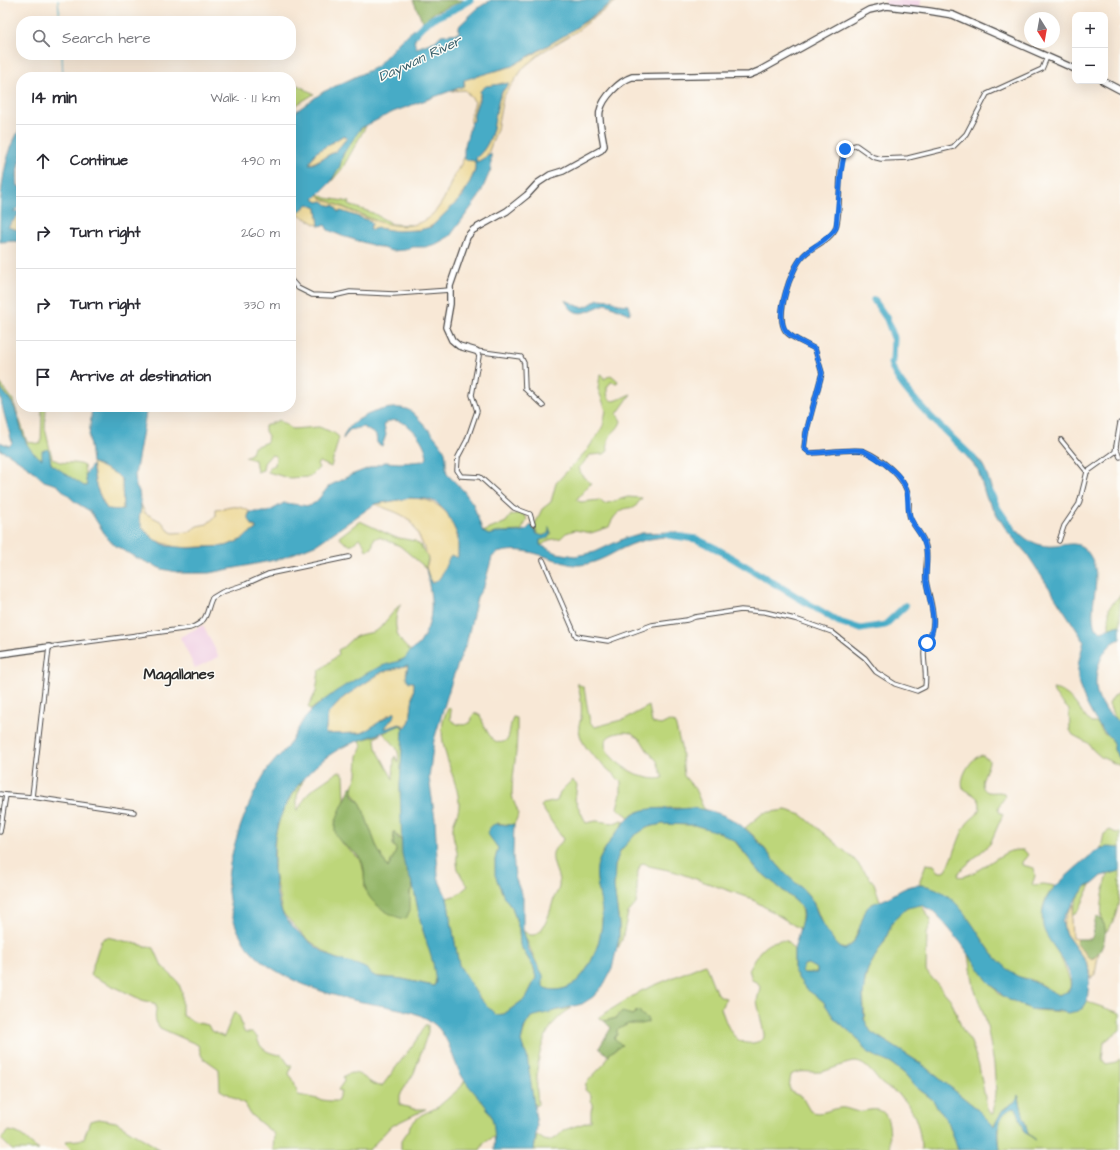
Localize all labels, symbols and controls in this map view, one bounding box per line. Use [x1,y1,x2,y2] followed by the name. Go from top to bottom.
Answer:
[1024,12,1060,48] north arrow
[1072,12,1108,84] map controls
[1072,12,1108,48] button: +
[16,16,296,60] search box
[30,27,52,49] icon: search
[62,28,151,49] text: Search here
[375,30,466,87] water label: Daywan River
[1072,48,1108,84] button: −
[32,86,77,110] text: 14 min
[210,89,280,107] text: Walk · 1.1 km
[836,140,854,158] route end
[32,150,54,172] icon: ahead
[70,150,128,171] text: Continue
[240,152,280,170] text: 490 m
[32,222,54,244] icon: right
[70,222,141,243] text: Turn right
[241,224,280,242] text: 260 m
[32,294,54,316] icon: right
[70,294,141,315] text: Turn right
[243,296,280,314] text: 330 m
[32,366,54,388] icon: arrive
[70,366,211,387] text: Arrive at destination
[918,634,936,652] route start
[144,664,215,687] district label: Magallanes

